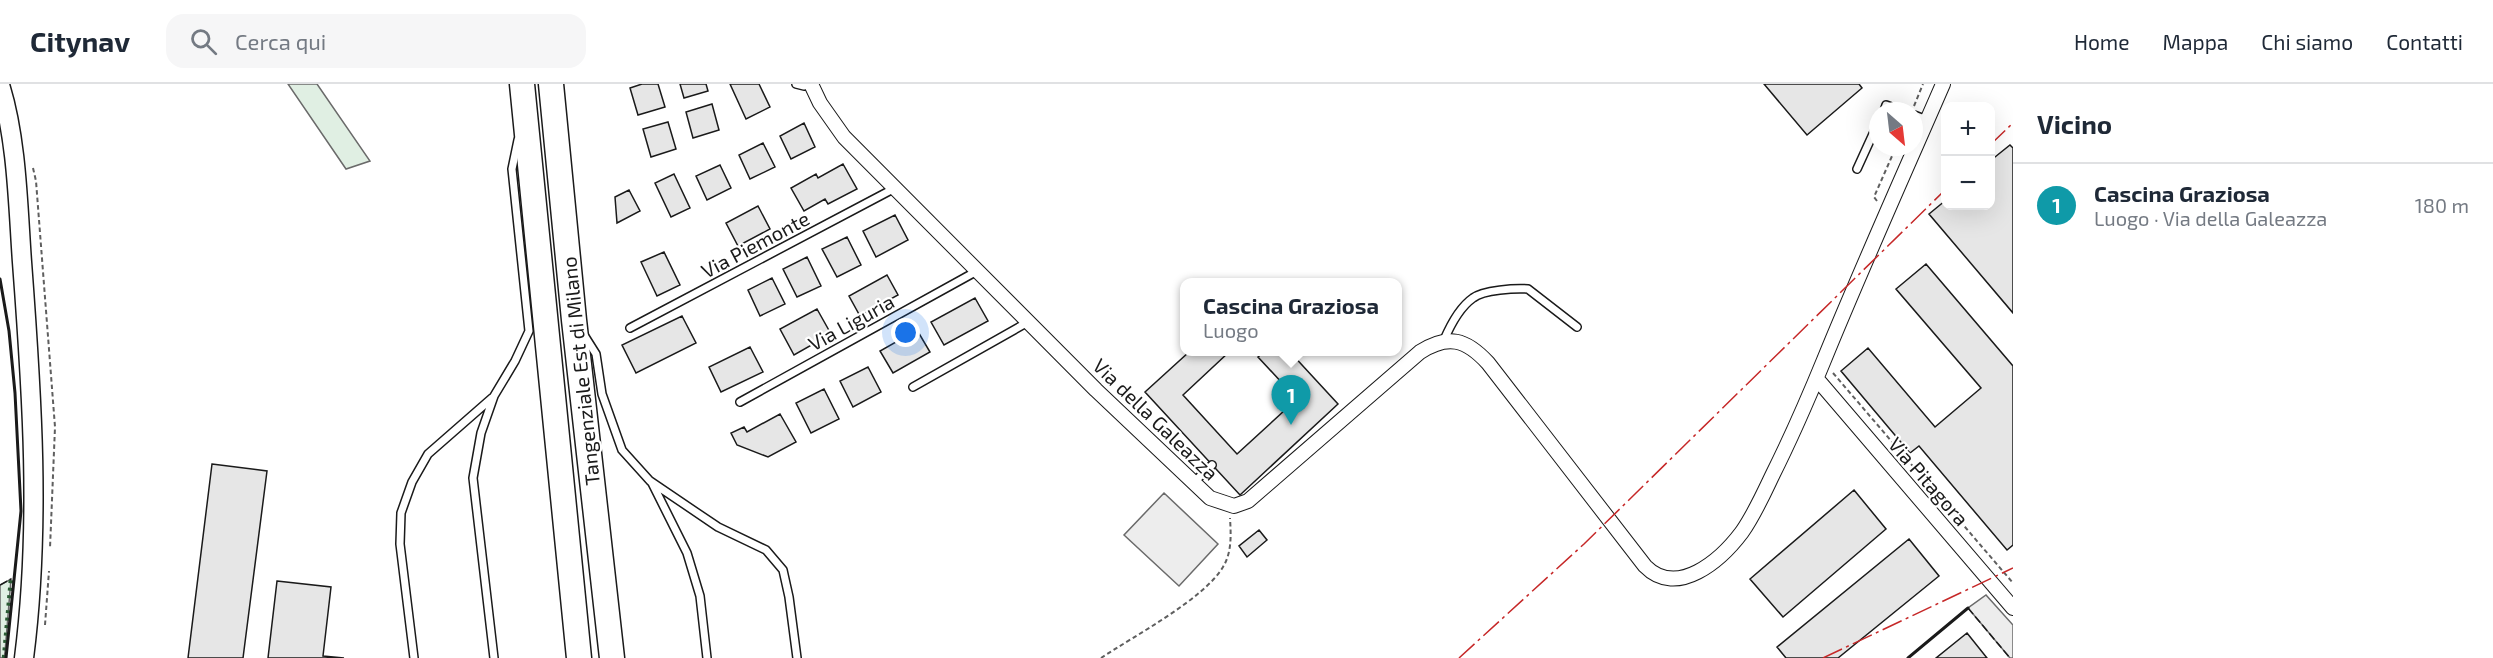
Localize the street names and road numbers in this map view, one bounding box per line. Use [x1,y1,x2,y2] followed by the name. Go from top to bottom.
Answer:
[697,205,813,283] street label: Via Piemonte
[556,255,604,487] street label: Tangenziale Est di Milano
[804,289,898,355] street label: Via Liguria
[1088,353,1224,485] street label: Via della Galeazza
[1884,432,1974,530] street label: Via Pitagora

